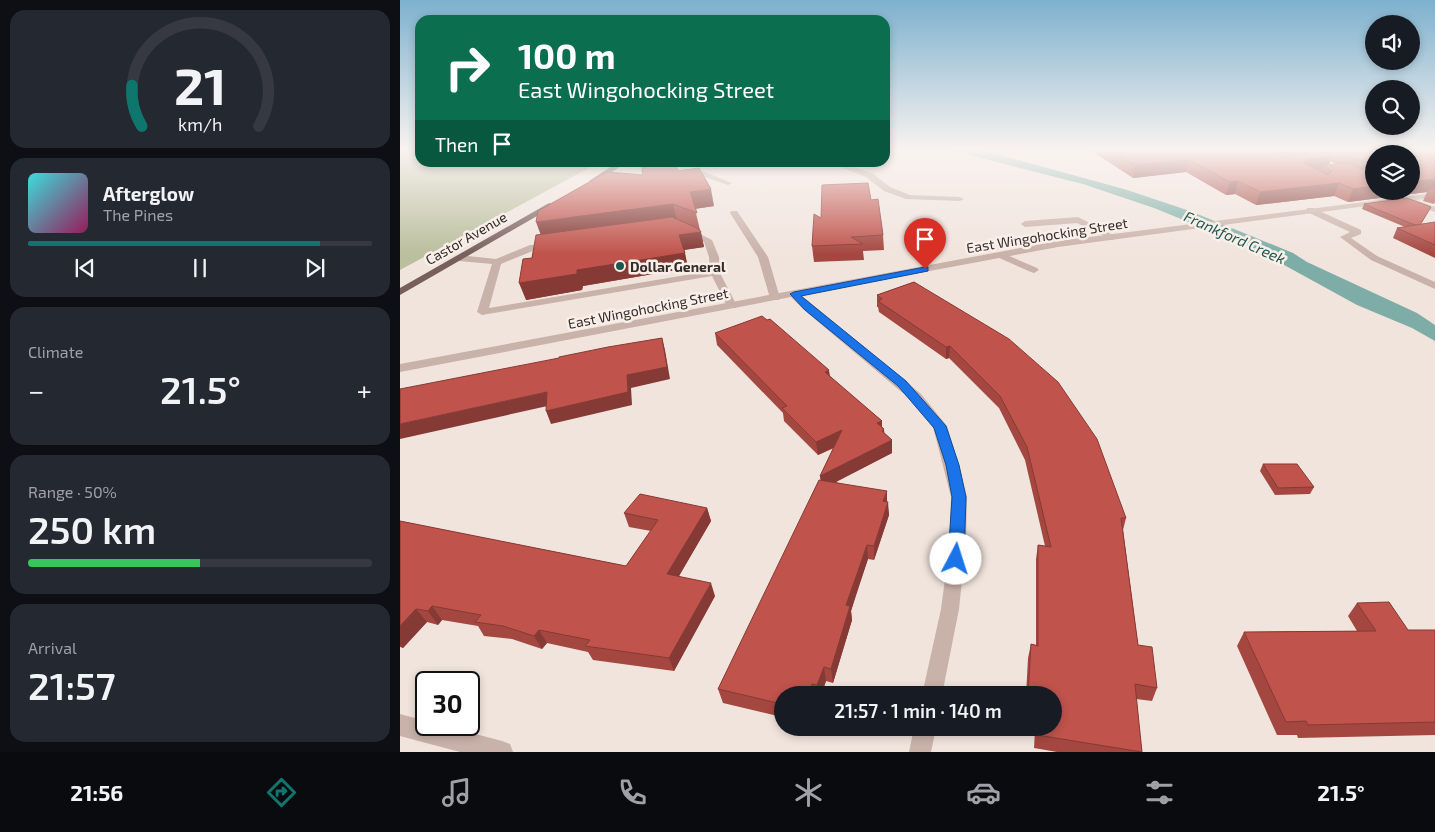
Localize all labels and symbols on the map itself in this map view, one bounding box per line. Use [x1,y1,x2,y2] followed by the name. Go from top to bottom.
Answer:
[1182,207,1289,267] water label: Frankford Creek
[422,208,510,268] street label: Castor Avenue
[965,214,1129,256] street label: East Wingohocking Street
[904,218,946,269] pin
[630,258,726,275] place label: Dollar General
[614,260,626,272] marker: Dollar General
[566,284,730,332] street label: East Wingohocking Street
[929,532,981,584] position arrow
[415,671,480,736] speed limit sign: 30

